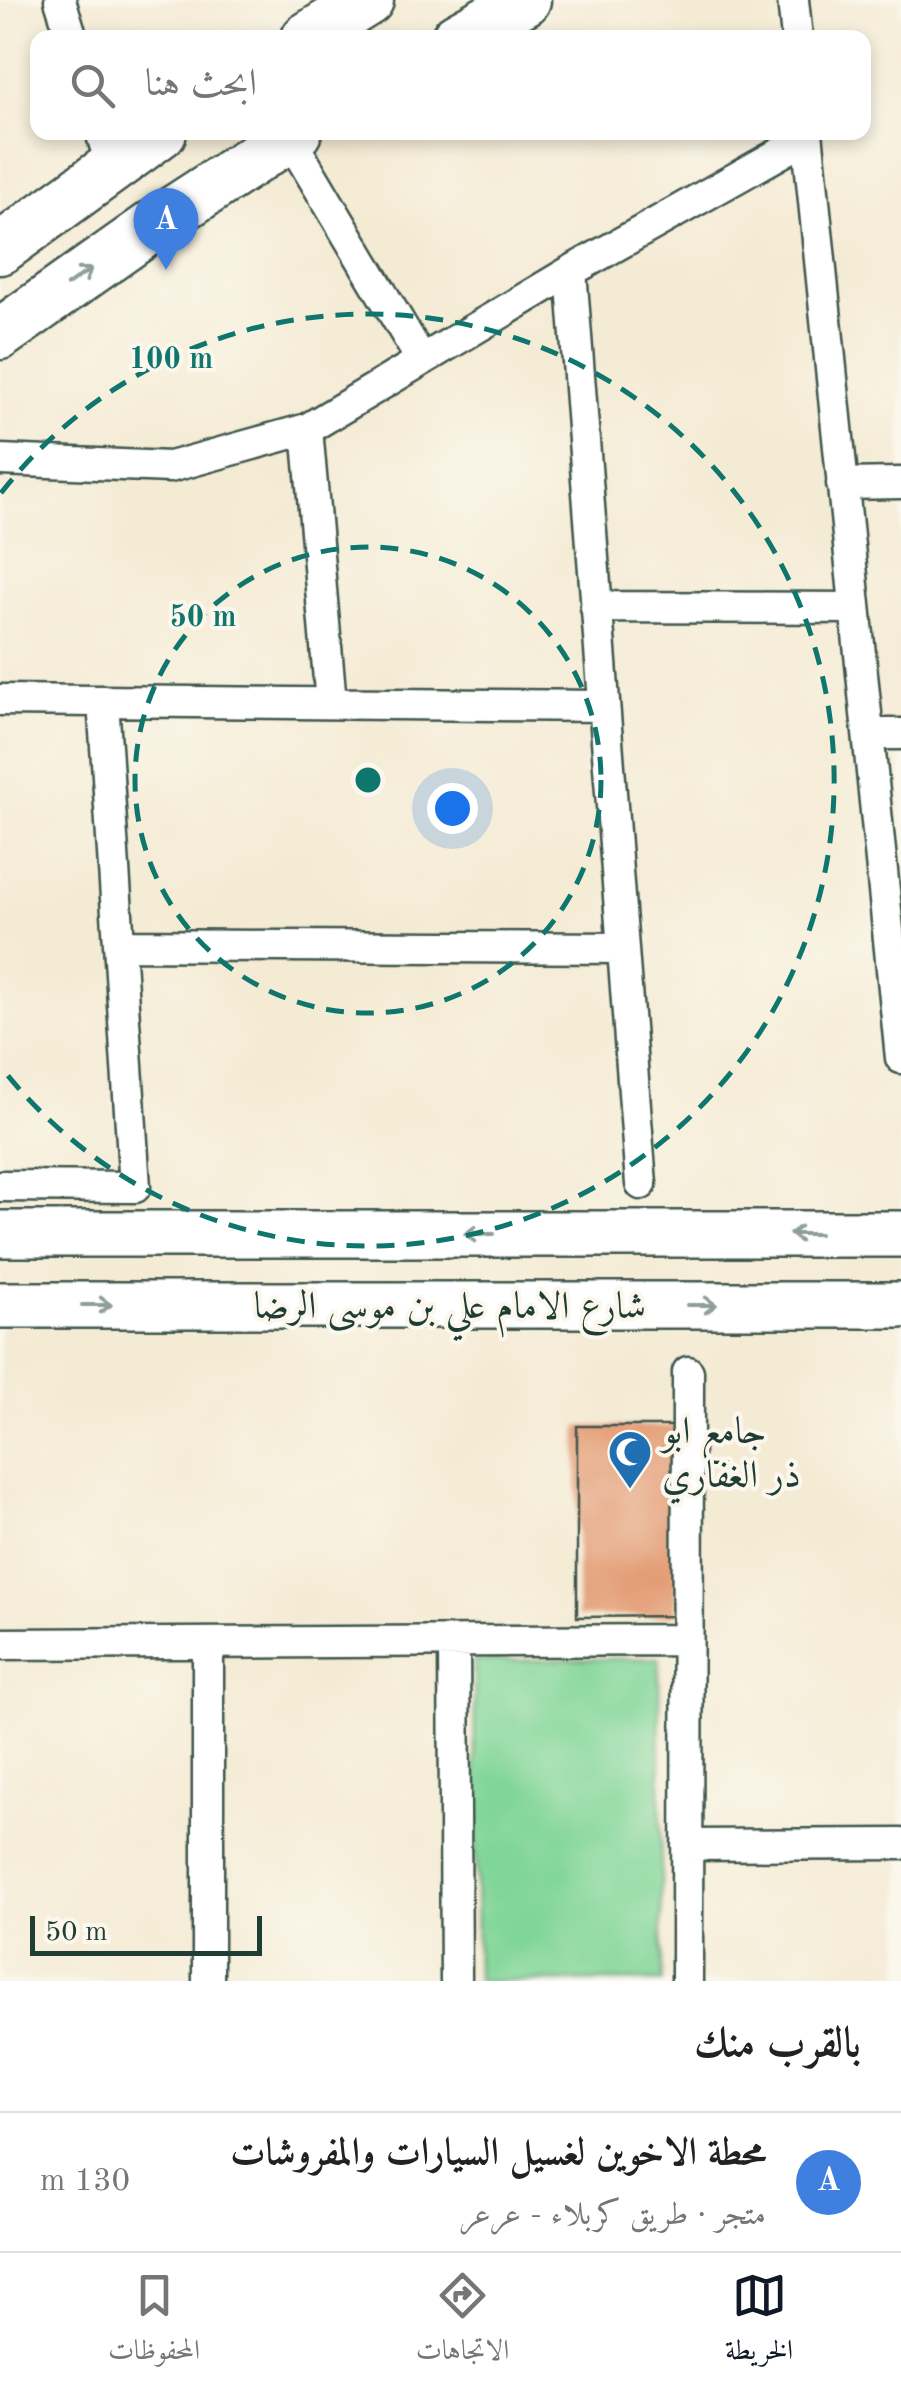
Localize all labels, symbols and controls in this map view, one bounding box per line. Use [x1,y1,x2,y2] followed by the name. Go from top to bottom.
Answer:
[30,30,871,140] search box
[65,58,120,113] icon: search
[145,66,257,104] text: ابحث هنا
[134,188,198,270] pin: A
[65,267,92,288] one-way arrow
[129,345,213,375] text: 100 m
[169,603,237,633] text: 50 m
[350,762,386,798] centre of rings
[427,783,478,834] your location
[463,1224,496,1244] one-way arrow
[788,1224,820,1244] one-way arrow
[254,1288,646,1342] street label: شارع الامام علي بن موسى الرضا
[80,1296,113,1314] one-way arrow
[686,1296,718,1314] one-way arrow
[659,1414,801,1505] place label: جامع ابو ذر الغفاري
[607,1429,653,1490] mosque icon: جامع ابو ذر الغفاري
[30,1911,262,1956] scale bar
[45,1919,108,1947] text: 50 m
[694,2024,861,2066] text: بالقرب منك
[230,2135,766,2173] text: محطة الاخوين لغسيل السيارات والمفروشات
[40,2166,130,2198] text: 130 m
[816,2166,841,2198] text: A
[460,2200,766,2232] text: متجر · طريق كربلاء - عرعر
[108,2268,200,2377] tab: المحفوظات
[416,2268,509,2377] tab: الاتجاهات
[725,2268,793,2377] tab: الخريطة

